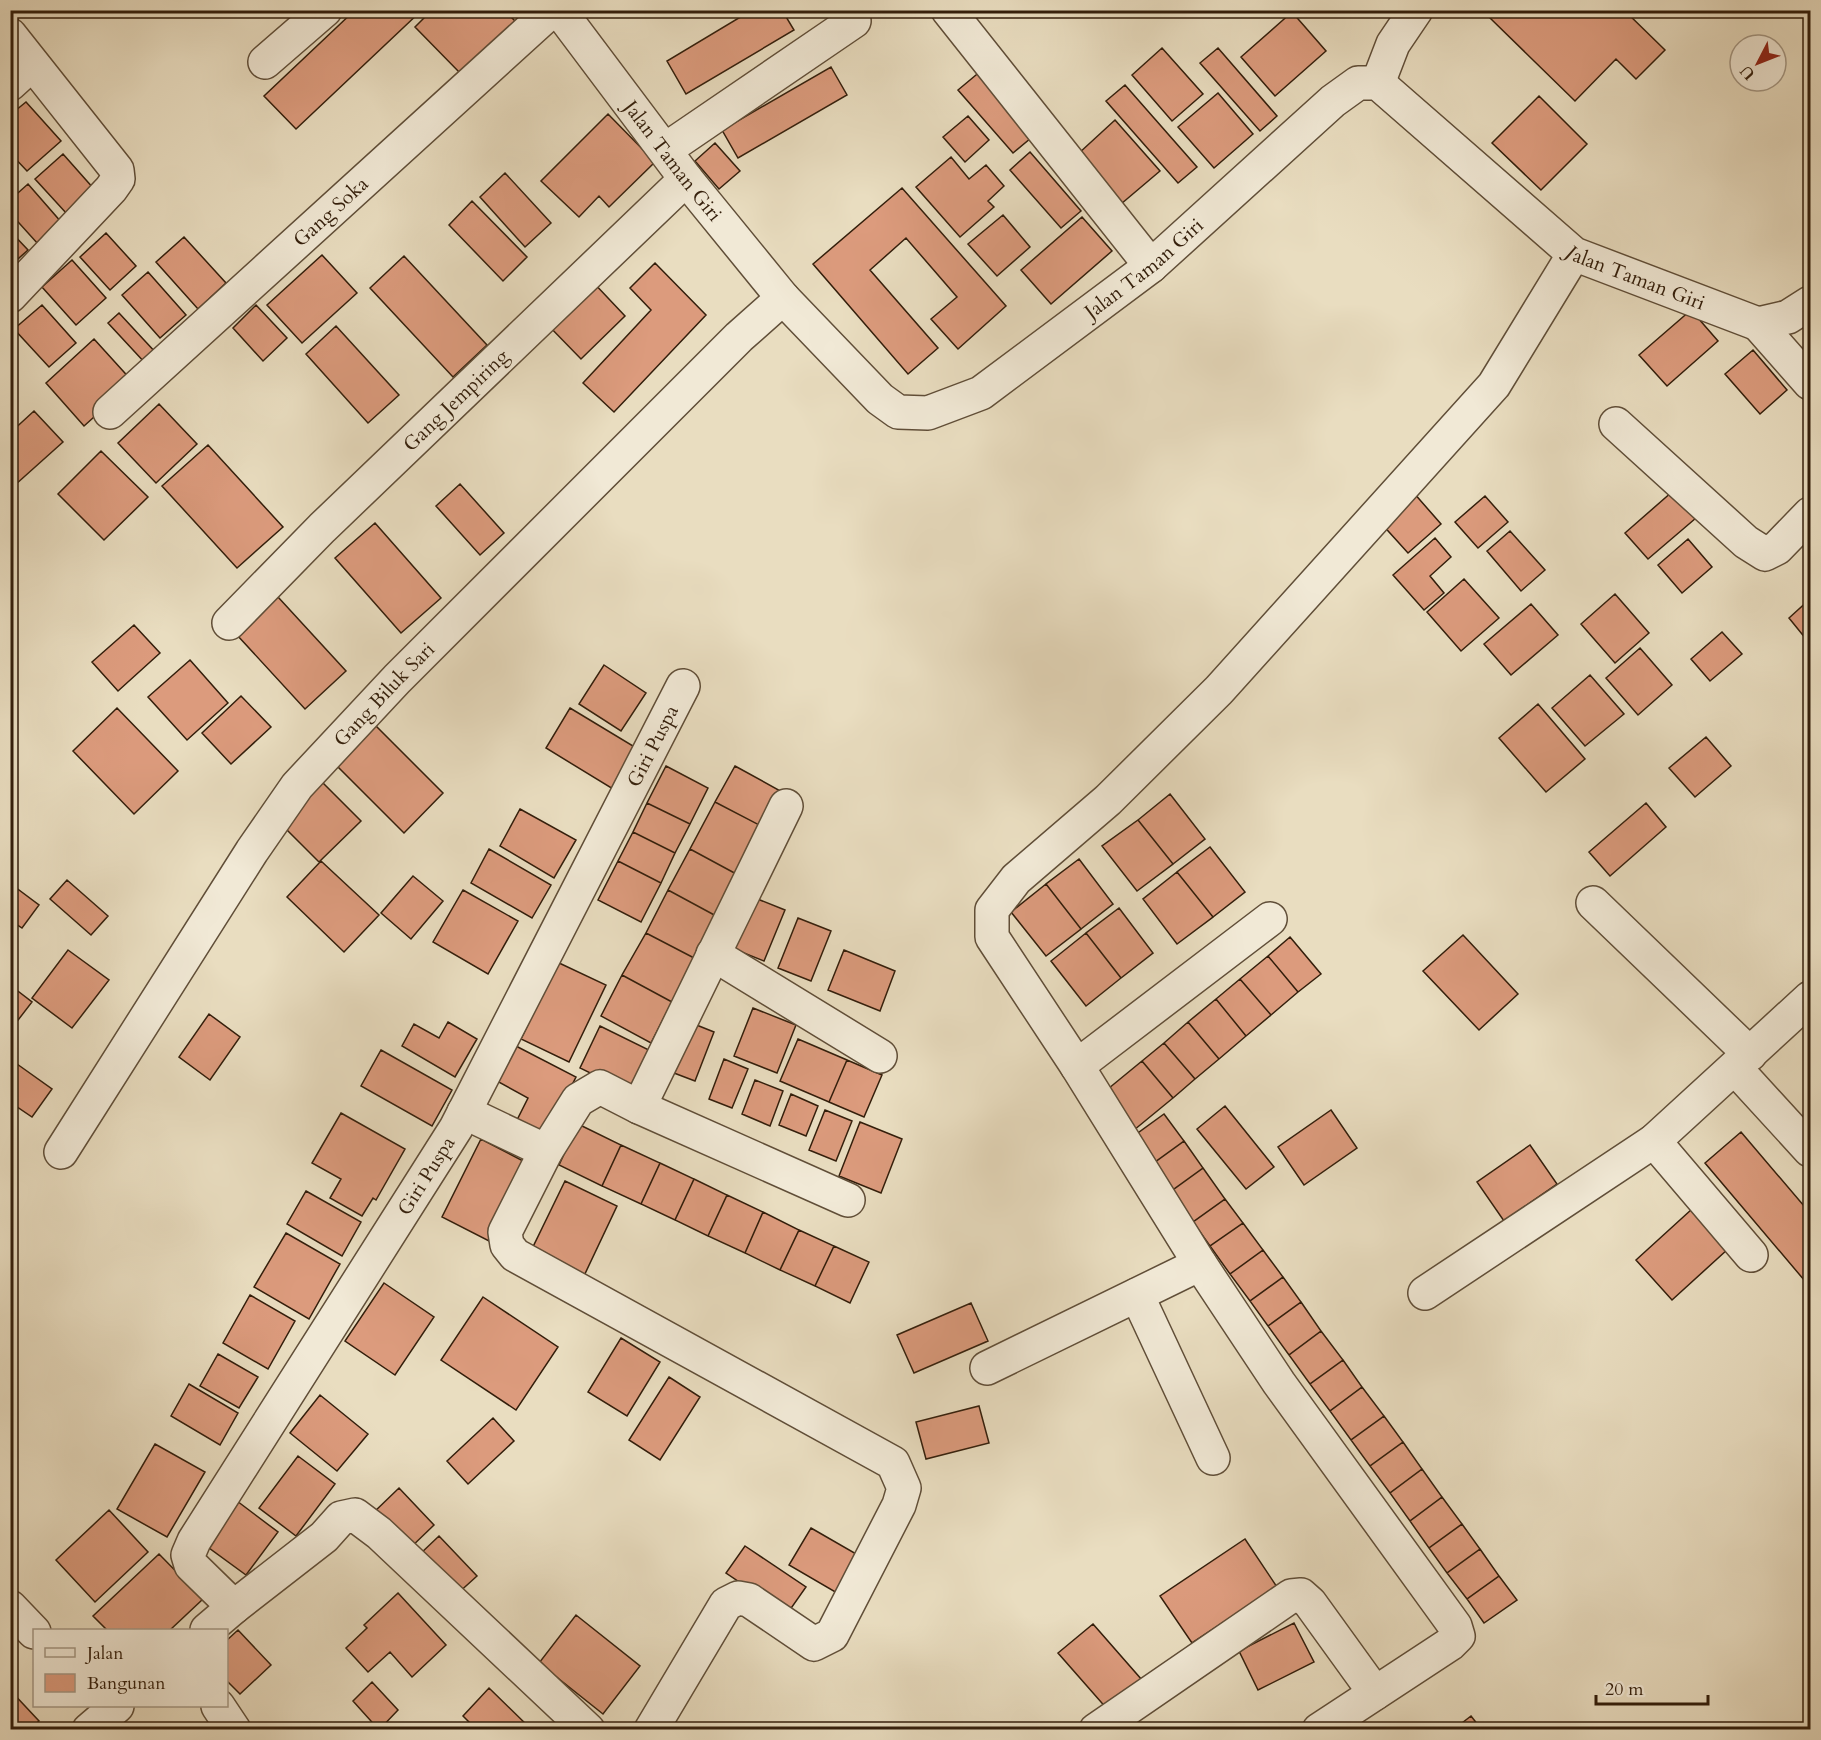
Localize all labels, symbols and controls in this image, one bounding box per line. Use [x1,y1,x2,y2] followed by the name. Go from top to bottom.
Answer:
[1728,33,1788,93] north arrow
[1735,60,1760,85] text: U
[616,93,728,227] street label: Jalan Taman Giri
[287,170,374,253] street label: Gang Soka
[1077,212,1210,327] street label: Jalan Taman Giri
[1558,238,1709,317] street label: Jalan Taman Giri
[397,343,515,457] street label: Gang Jempiring
[328,636,441,753] street label: Gang Biluk Sari
[620,700,685,792] street label: Giri Puspa
[391,1131,462,1220] street label: Giri Puspa
[33,1629,228,1707] legend
[84,1641,124,1666] text: Jalan
[1596,1668,1708,1706] scale bar
[87,1671,166,1696] text: Bangunan
[1605,1677,1644,1702] text: 20 m

